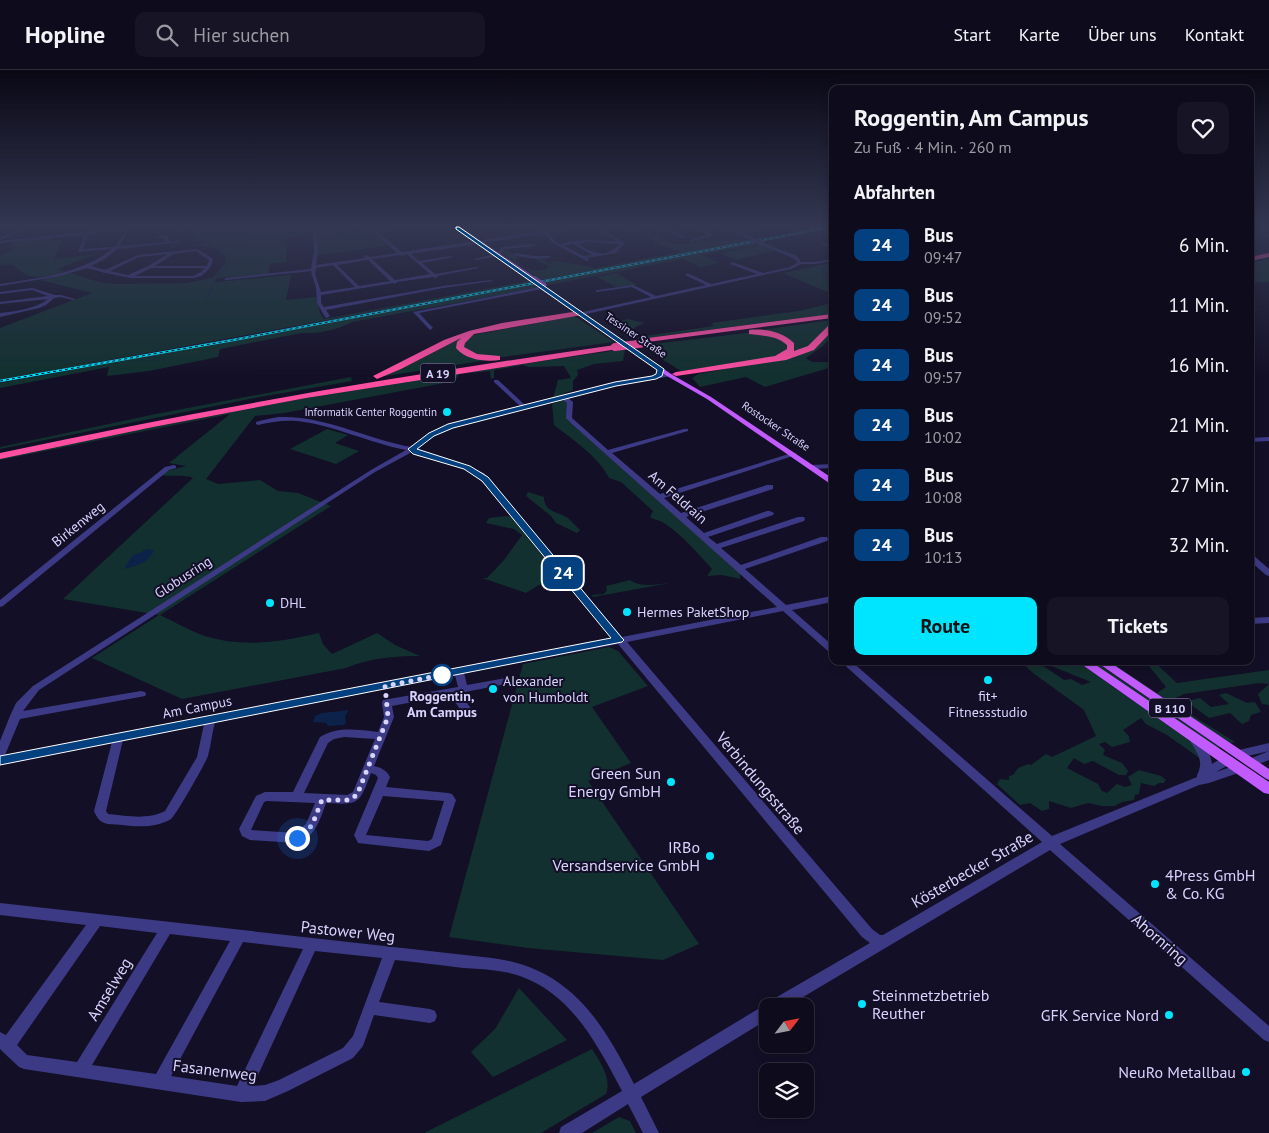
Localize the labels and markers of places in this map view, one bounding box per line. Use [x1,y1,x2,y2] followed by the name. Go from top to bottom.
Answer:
[304,405,437,419] place label: Informatik Center Roggentin
[441,406,453,418] marker: Informatik Center Roggentin
[280,594,306,612] place label: DHL
[264,597,276,609] marker: DHL
[637,603,749,621] place label: Hermes PaketShop
[621,606,633,618] marker: Hermes PaketShop
[431,664,453,686] marker: Roggentin, Am Campus
[503,672,588,706] place label: Alexander von Humboldt
[982,674,994,686] marker: fit+ Fitnessstudio
[487,683,499,695] marker: Alexander von Humboldt
[407,687,477,721] place label: Roggentin, Am Campus
[948,687,1028,721] place label: fit+ Fitnessstudio
[568,763,661,801] place label: Green Sun Energy GmbH
[665,776,677,788] marker: Green Sun Energy GmbH
[552,837,700,875] place label: IRBo Versandservice GmbH
[704,850,716,862] marker: IRBo Versandservice GmbH
[1165,865,1256,903] place label: 4Press GmbH & Co. KG
[1149,878,1161,890] marker: 4Press GmbH & Co. KG
[872,985,989,1023] place label: Steinmetzbetrieb Reuther
[856,998,868,1010] marker: Steinmetzbetrieb Reuther
[1041,1005,1159,1025] place label: GFK Service Nord
[1163,1009,1175,1021] marker: GFK Service Nord
[1118,1062,1236,1082] place label: NeuRo Metallbau
[1240,1066,1252,1078] marker: NeuRo Metallbau

